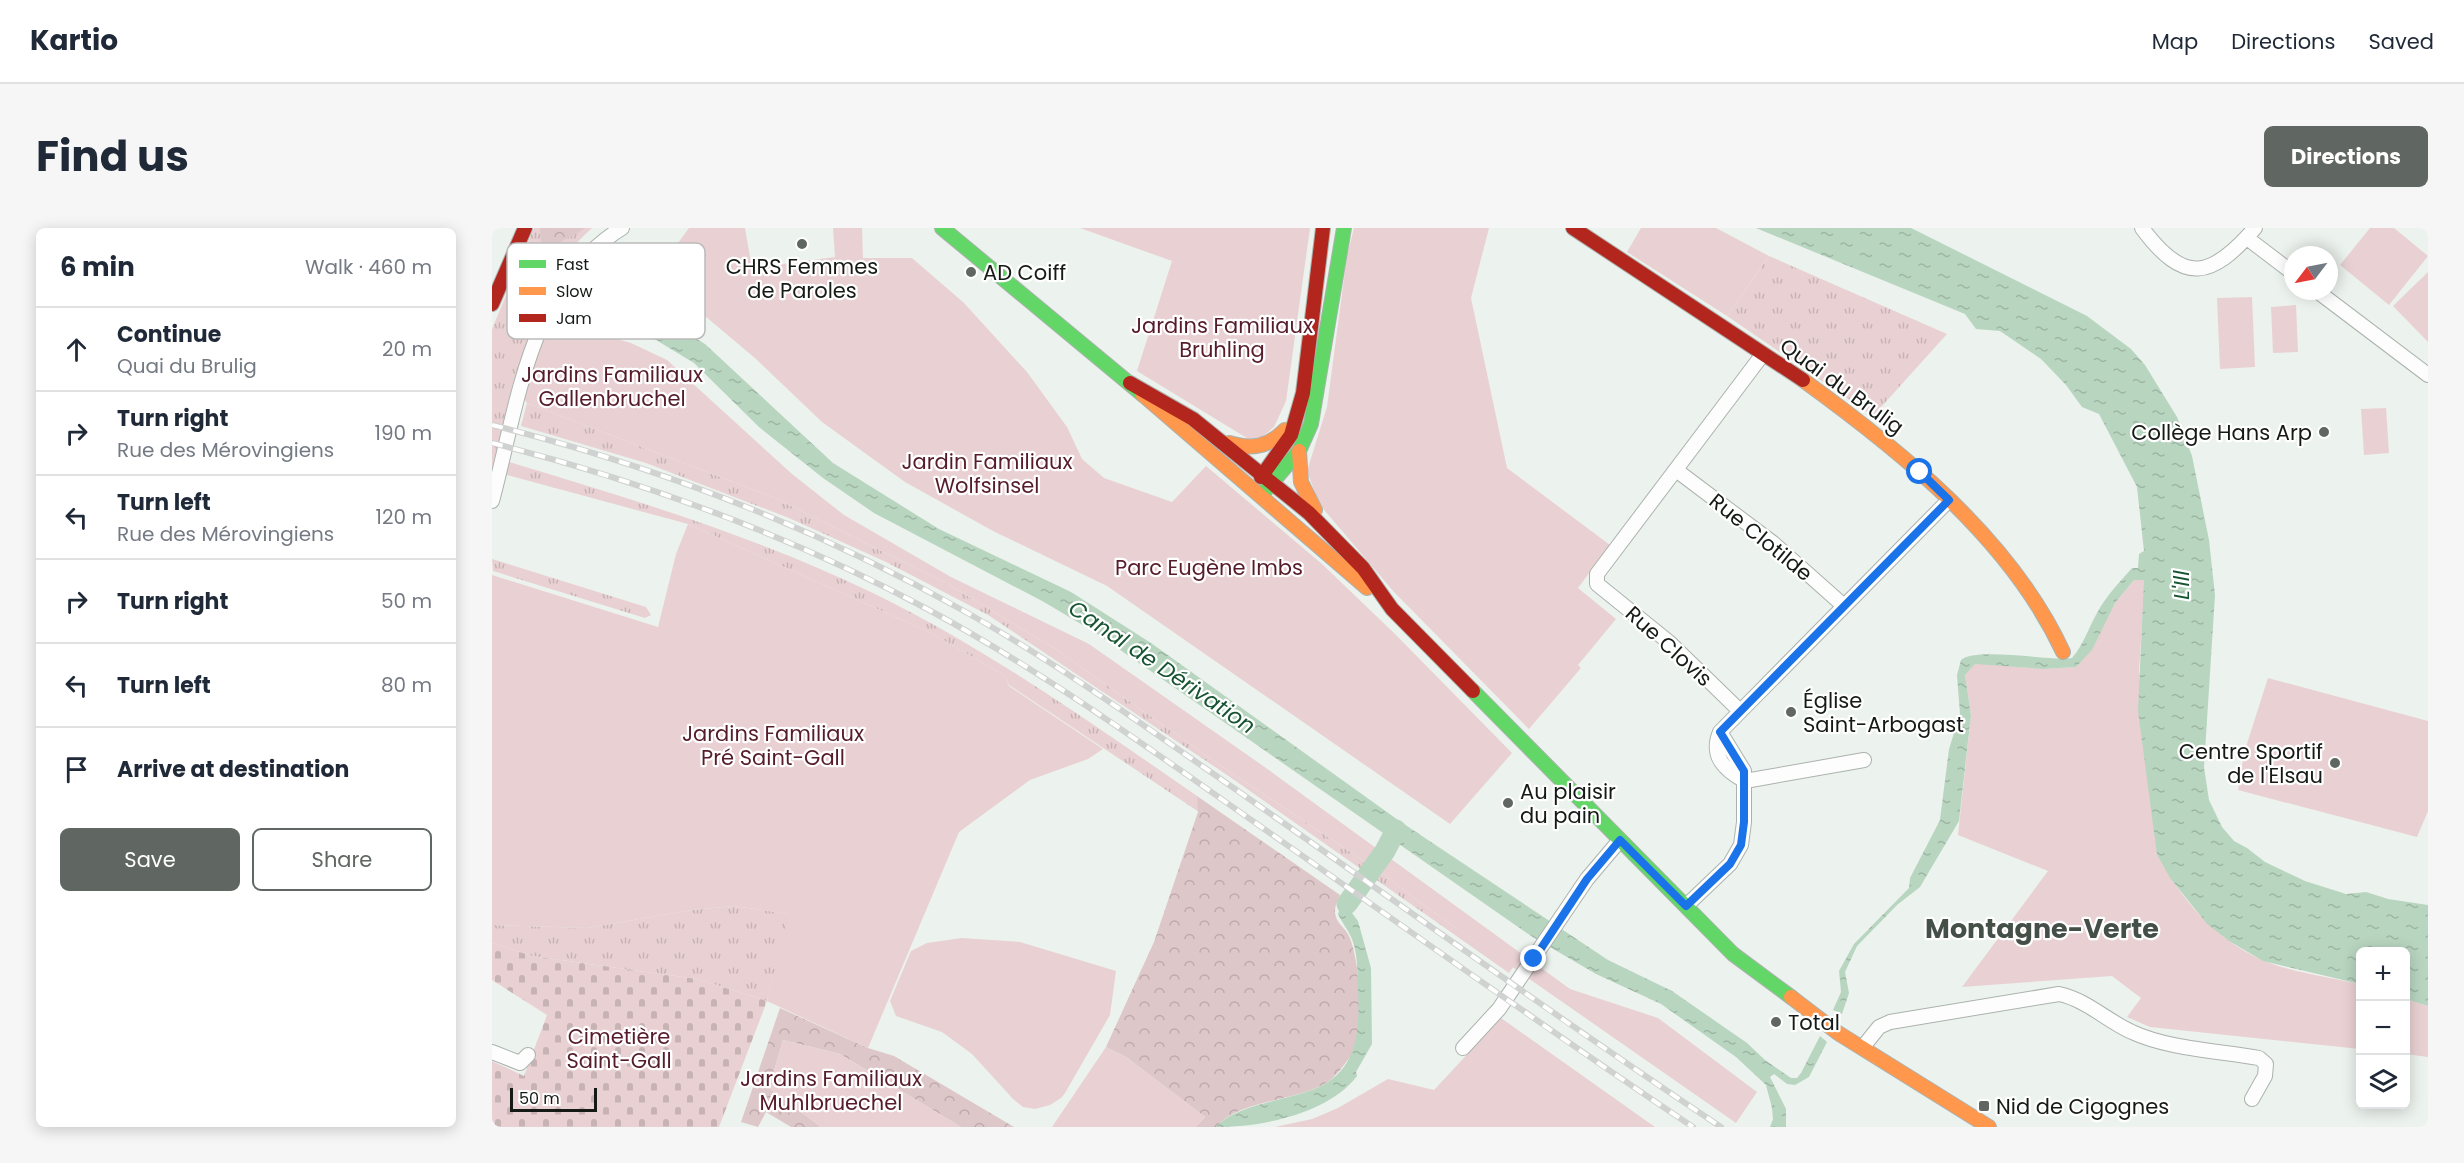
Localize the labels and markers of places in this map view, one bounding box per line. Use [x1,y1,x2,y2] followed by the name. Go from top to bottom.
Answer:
[795,237,809,251] marker: CHRS Femmes de Paroles
[726,252,878,305] place label: CHRS Femmes de Paroles
[983,258,1066,287] place label: AD Coiff
[964,265,978,279] marker: AD Coiff
[2131,418,2312,447] place label: Collège Hans Arp
[2317,425,2331,439] marker: Collège Hans Arp
[1803,686,1964,739] place label: Église Saint-Arbogast
[1784,705,1798,719] marker: Église Saint-Arbogast
[2179,737,2323,790] place label: Centre Sportif de l'Elsau
[2328,756,2342,770] marker: Centre Sportif de l'Elsau
[1520,777,1616,830] place label: Au plaisir du pain
[1501,796,1515,810] marker: Au plaisir du pain
[1788,1008,1840,1037] place label: Total
[1769,1015,1783,1029] marker: Total
[1996,1092,2169,1121] place label: Nid de Cigognes
[1977,1099,1991,1113] marker: Nid de Cigognes

